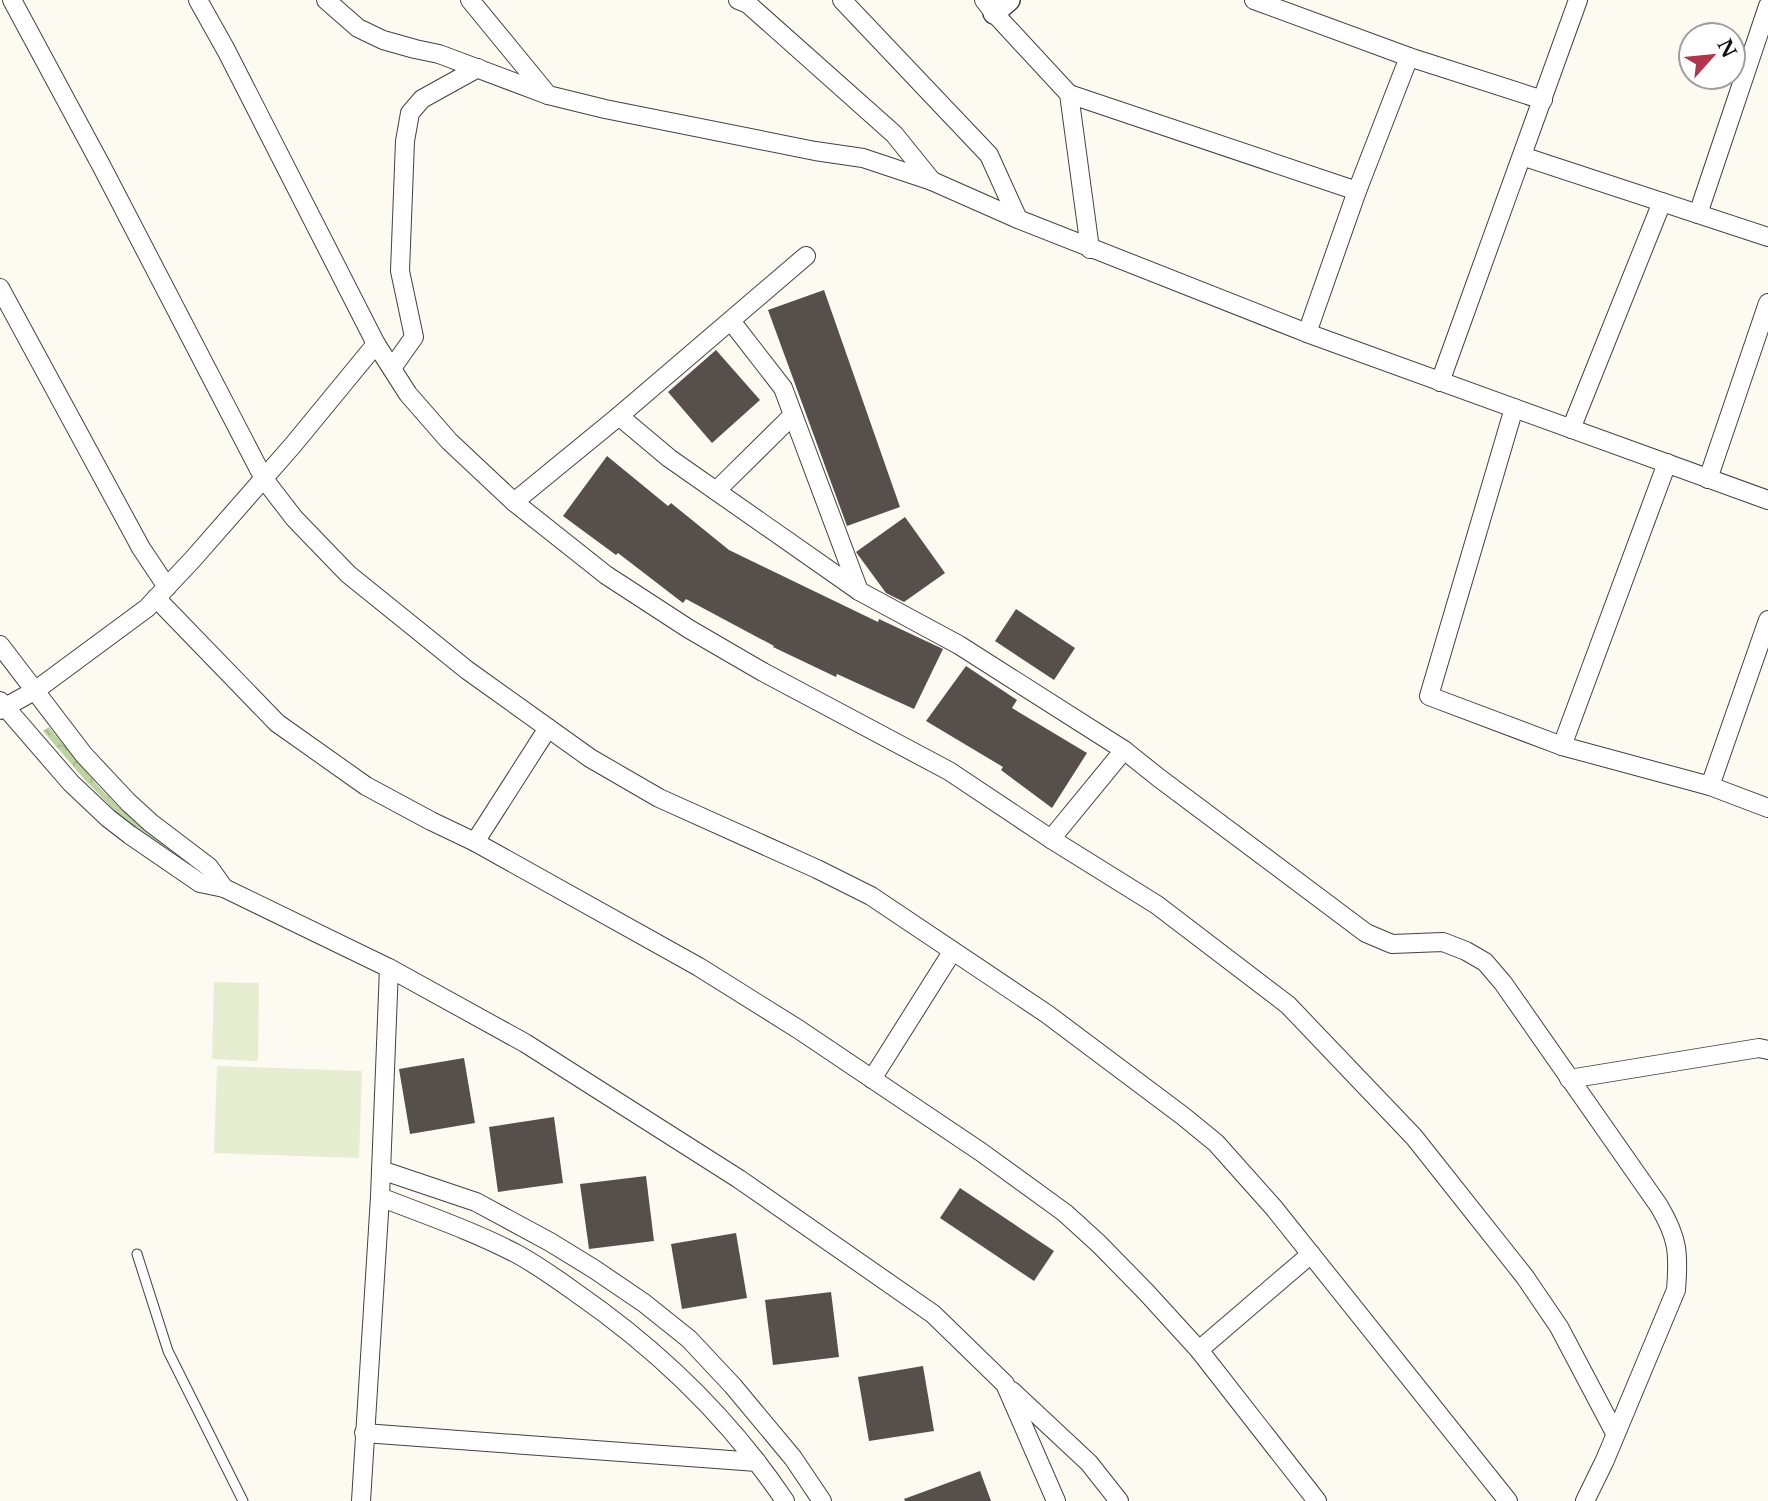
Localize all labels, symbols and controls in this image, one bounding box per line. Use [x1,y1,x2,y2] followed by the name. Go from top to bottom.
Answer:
[1677,21,1747,91] north arrow
[1712,35,1741,62] text: N

